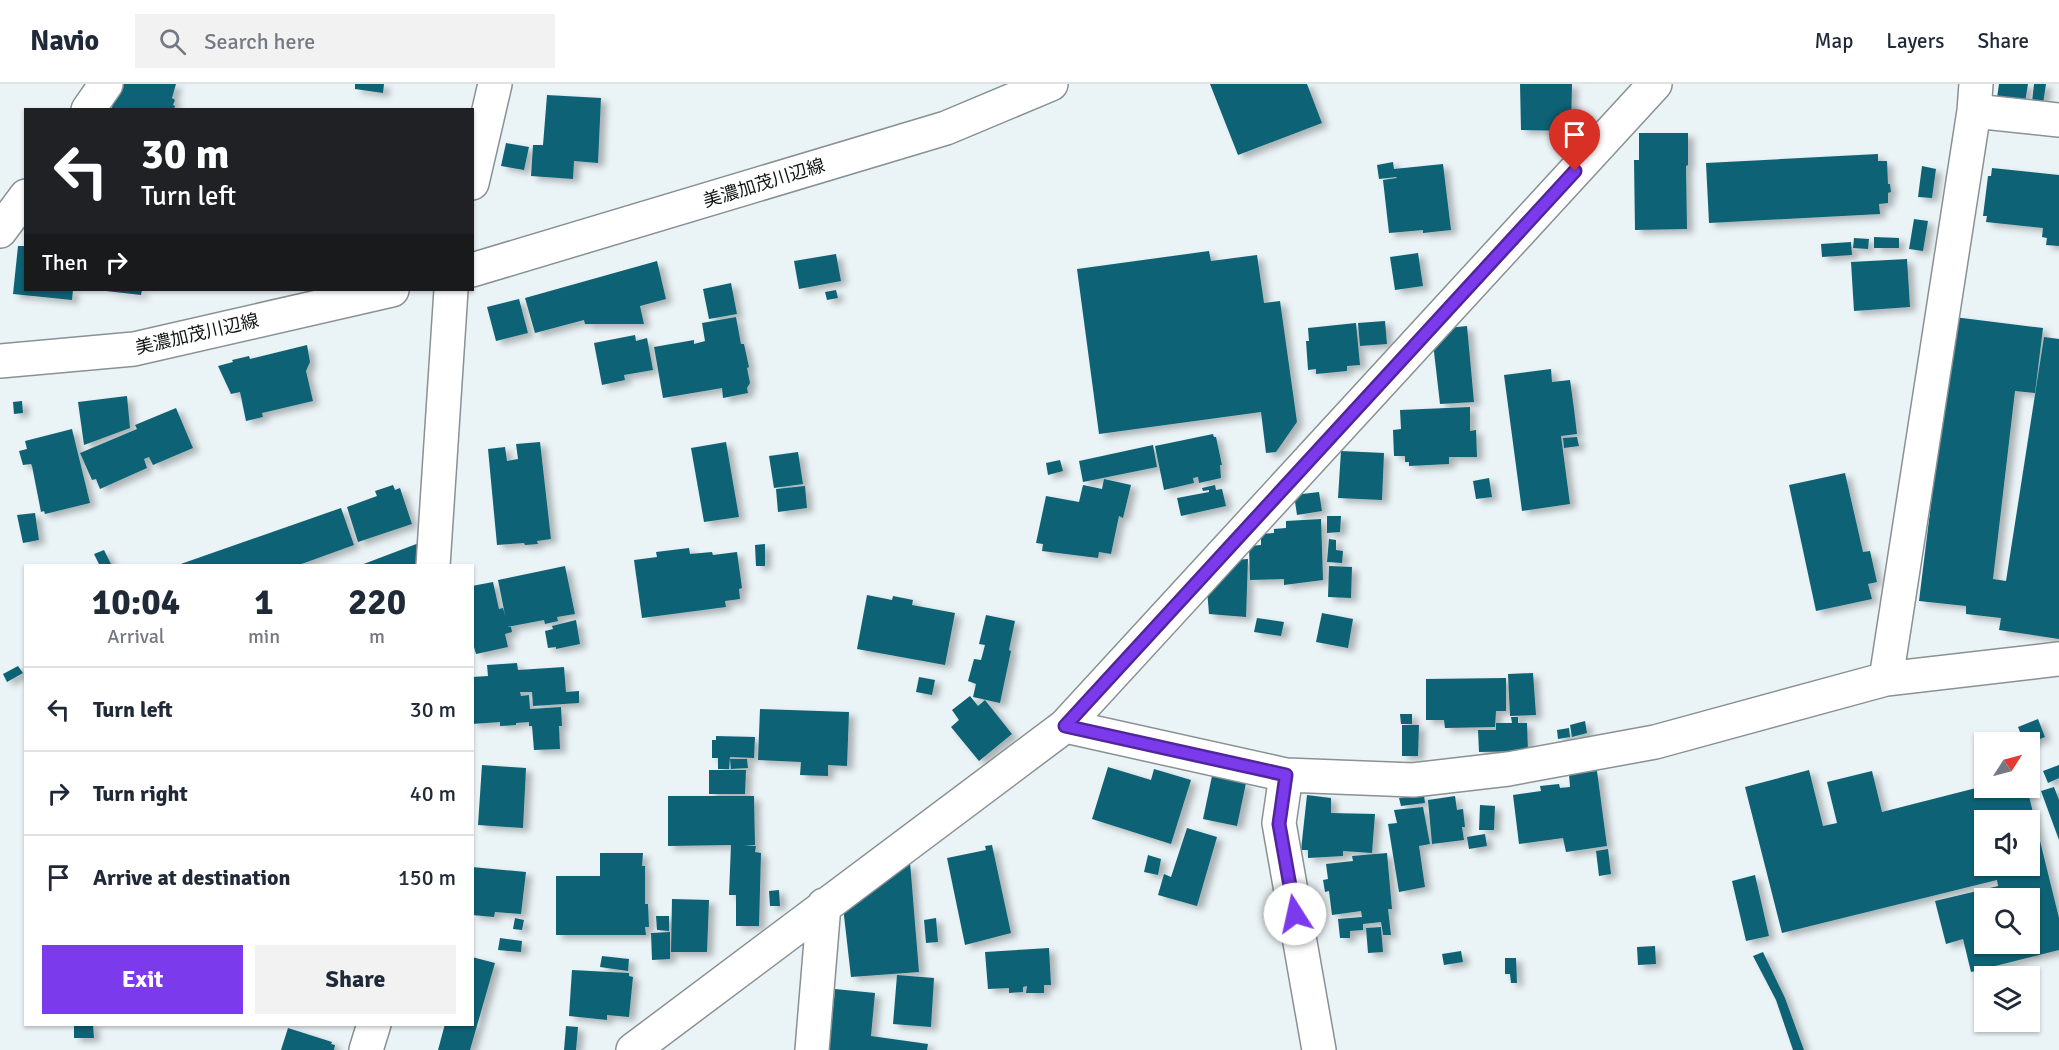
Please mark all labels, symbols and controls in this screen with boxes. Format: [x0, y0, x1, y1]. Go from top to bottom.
search box [135, 14, 555, 68]
text: Navio [30, 24, 99, 58]
icon: search [156, 25, 189, 58]
text: Search here [204, 28, 315, 55]
text: Map [1815, 28, 1853, 54]
text: Layers [1886, 28, 1944, 54]
text: Share [1977, 28, 2029, 54]
pin [1549, 109, 1600, 171]
icon: arrive [1558, 118, 1591, 151]
text: 30 m [141, 129, 230, 180]
icon: left [42, 132, 120, 210]
street label: 美濃加茂川辺線 [701, 154, 827, 212]
text: Turn left [141, 180, 236, 213]
icon: right [100, 246, 133, 279]
text: Then [42, 249, 88, 276]
street label: 美濃加茂川辺線 [133, 309, 261, 359]
text: 10:04 [92, 580, 180, 625]
text: 1 [254, 580, 274, 625]
text: 220 [348, 580, 406, 625]
text: Arrival [107, 624, 165, 649]
text: min [248, 624, 280, 649]
text: m [369, 624, 385, 649]
icon: left [42, 693, 75, 726]
text: Turn left [93, 696, 173, 723]
text: 30 m [410, 696, 456, 723]
north arrow [1974, 732, 2040, 798]
map controls [1974, 732, 2040, 1032]
icon: right [42, 777, 75, 810]
text: Turn right [93, 780, 188, 807]
text: 40 m [410, 780, 456, 807]
button: sound [1974, 810, 2040, 876]
icon: arrive [42, 861, 75, 894]
text: Arrive at destination [93, 864, 290, 891]
text: 150 m [398, 864, 456, 891]
position arrow [1263, 882, 1327, 946]
button: search [1974, 888, 2040, 954]
button: Exit [42, 945, 243, 1014]
button: Share [255, 945, 456, 1014]
button: layers [1974, 966, 2040, 1032]

